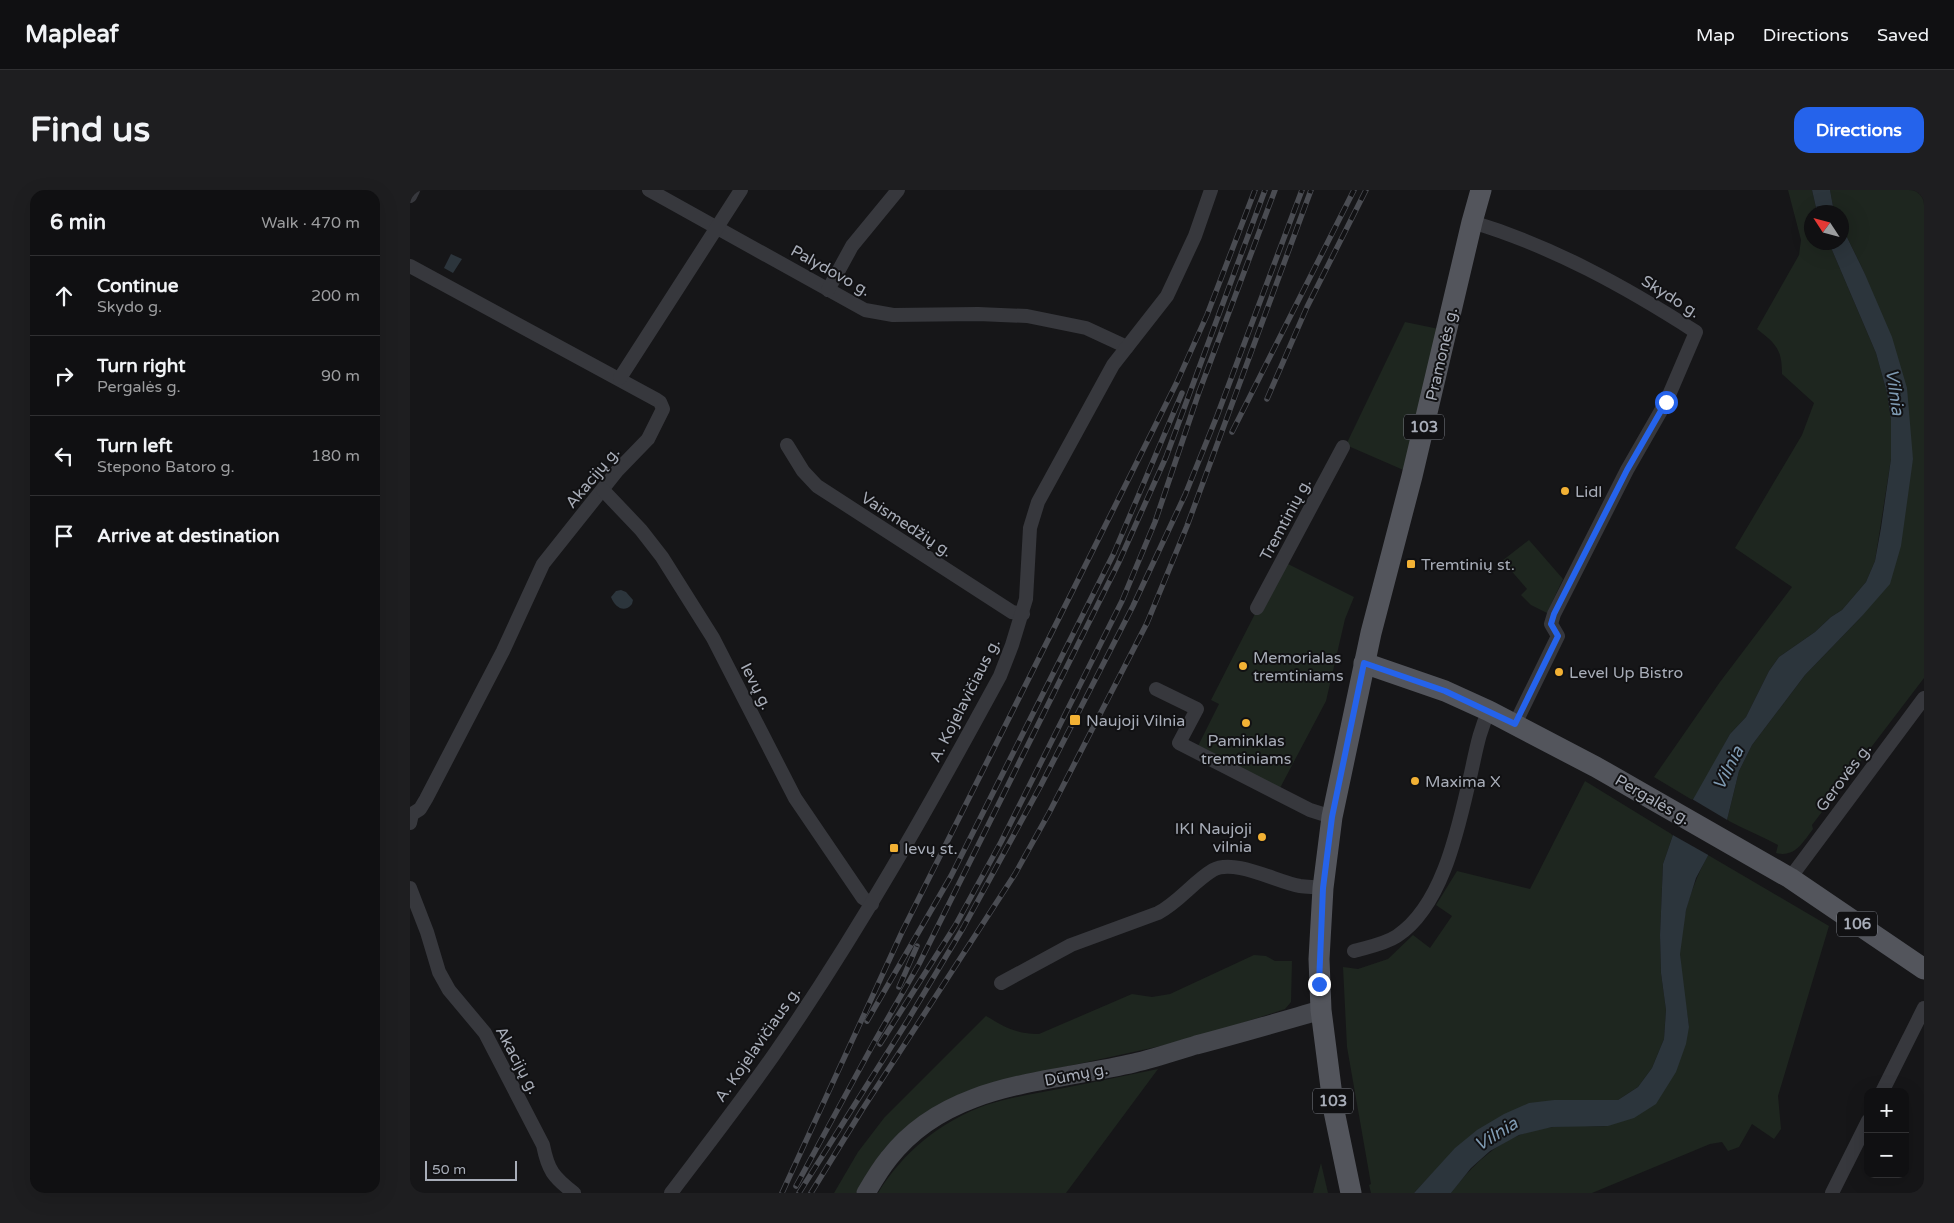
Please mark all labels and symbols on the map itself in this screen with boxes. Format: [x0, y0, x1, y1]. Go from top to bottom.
north arrow [1804, 205, 1849, 250]
street label: Palydovo g. [787, 241, 874, 301]
street label: Skydo g. [1638, 271, 1703, 323]
street label: Pramonės g. [1422, 306, 1462, 403]
water label: Vilnia [1881, 367, 1909, 418]
route start [1655, 391, 1678, 414]
road number: 103 [1404, 414, 1444, 440]
street label: Akacijų g. [561, 443, 624, 512]
street label: Tremtinių g. [1256, 475, 1316, 564]
place label: Lidl [1575, 482, 1602, 502]
marker: Lidl [1559, 485, 1571, 497]
street label: Vaismedžių g. [857, 488, 956, 562]
place label: Tremtinių st. [1421, 555, 1515, 575]
marker: Tremtinių st. [1405, 558, 1417, 570]
street label: A. Kojelavičiaus g. [925, 635, 1005, 766]
place label: Memorialas tremtiniams [1253, 648, 1344, 686]
street label: Ievų g. [736, 660, 776, 713]
marker: Memorialas tremtiniams [1237, 660, 1249, 672]
place label: Level Up Bistro [1569, 663, 1683, 683]
marker: Level Up Bistro [1553, 666, 1565, 678]
place label: Naujoji Vilnia [1086, 711, 1185, 731]
marker: Naujoji Vilnia [1068, 713, 1082, 727]
marker: Paminklas tremtiniams [1240, 717, 1252, 729]
place label: Paminklas tremtiniams [1201, 731, 1291, 769]
street label: Gerovės g. [1812, 740, 1876, 816]
water label: Vilnia [1708, 741, 1749, 794]
street label: Pergalės g. [1611, 770, 1694, 829]
place label: Maxima X [1425, 772, 1501, 792]
marker: Maxima X [1409, 775, 1421, 787]
place label: IKI Naujoji vilnia [1175, 819, 1252, 857]
marker: IKI Naujoji vilnia [1256, 831, 1268, 843]
place label: Ievų st. [904, 839, 958, 859]
marker: Ievų st. [888, 842, 900, 854]
road number: 106 [1837, 912, 1877, 936]
route end [1308, 973, 1331, 996]
street label: A. Kojelavičiaus g. [711, 983, 805, 1106]
street label: Akacijų g. [491, 1023, 543, 1098]
street label: Dūmų g. [1043, 1059, 1110, 1091]
road number: 103 [1313, 1088, 1353, 1114]
water label: Vilnia [1470, 1112, 1522, 1156]
scale bar [425, 1158, 518, 1181]

